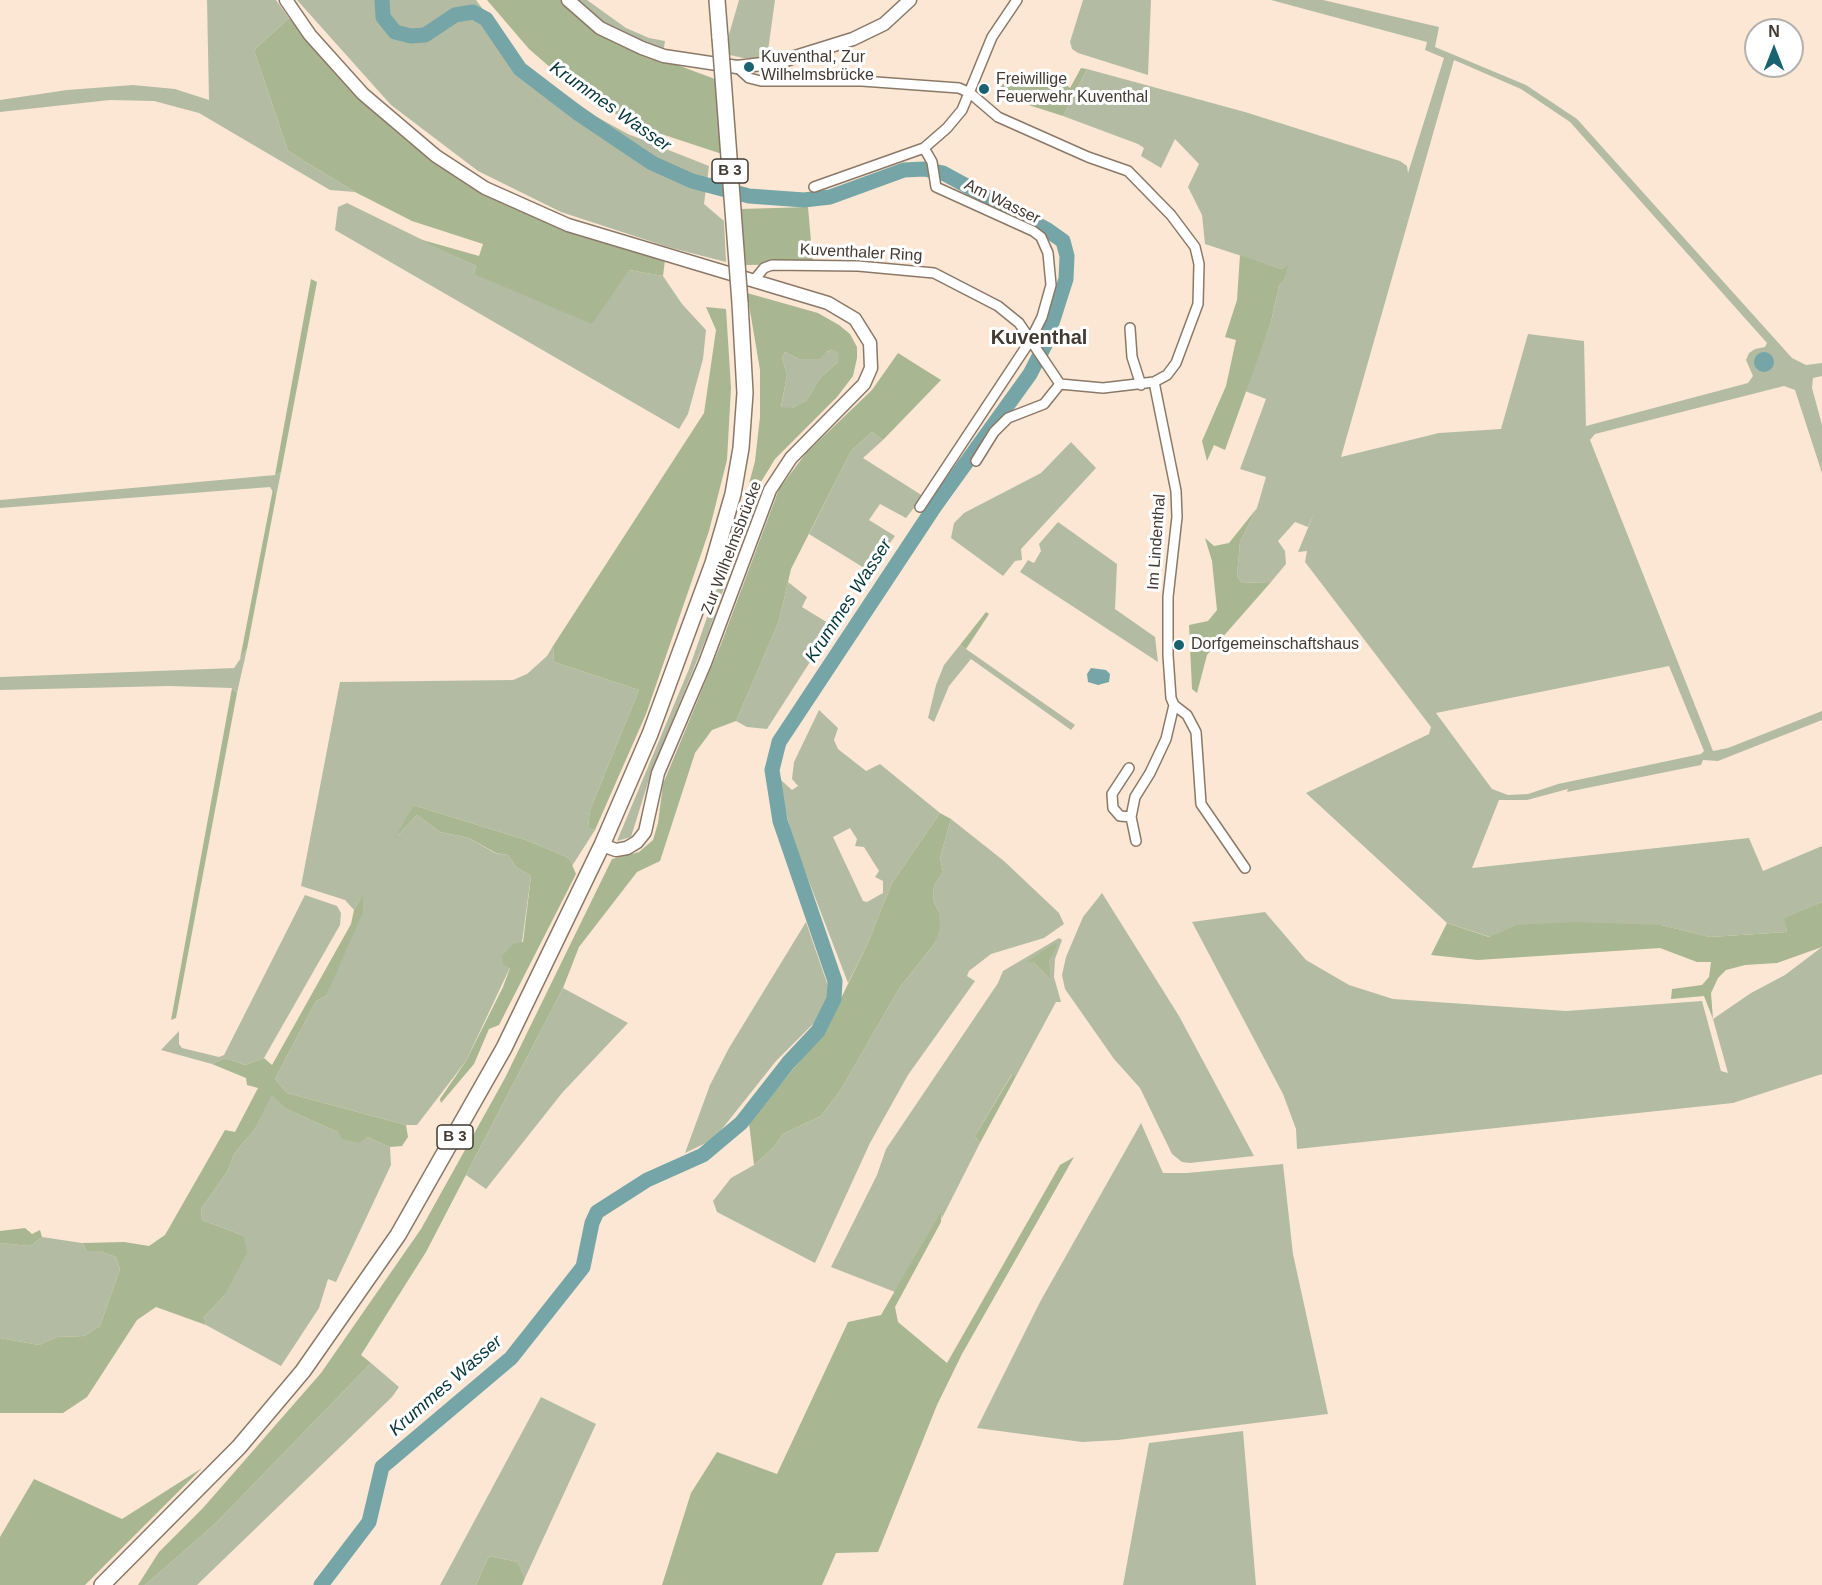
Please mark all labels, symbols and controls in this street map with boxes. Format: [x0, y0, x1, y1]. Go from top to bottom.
north arrow [1744, 18, 1804, 78]
text: N [1768, 23, 1780, 40]
place label: Kuventhal, Zur Wilhelmsbrücke [761, 48, 874, 86]
water label: Krummes Wasser [545, 57, 675, 157]
marker: Kuventhal, Zur Wilhelmsbrücke [742, 60, 756, 74]
place label: Freiwillige Feuerwehr Kuventhal [996, 70, 1148, 108]
marker: Freiwillige Feuerwehr Kuventhal [977, 82, 991, 96]
road number: B 3 [712, 159, 748, 183]
street label: Am Wasser [961, 175, 1043, 229]
street label: Kuventhaler Ring [799, 240, 923, 266]
district label: Kuventhal [991, 326, 1087, 350]
street label: Zur Wilhelmsbrücke [698, 479, 766, 617]
street label: Im Lindenthal [1144, 493, 1170, 591]
water label: Krummes Wasser [801, 535, 897, 667]
place label: Dorfgemeinschaftshaus [1191, 635, 1359, 655]
marker: Dorfgemeinschaftshaus [1172, 638, 1186, 652]
road number: B 3 [437, 1125, 473, 1149]
water label: Krummes Wasser [385, 1331, 507, 1441]

